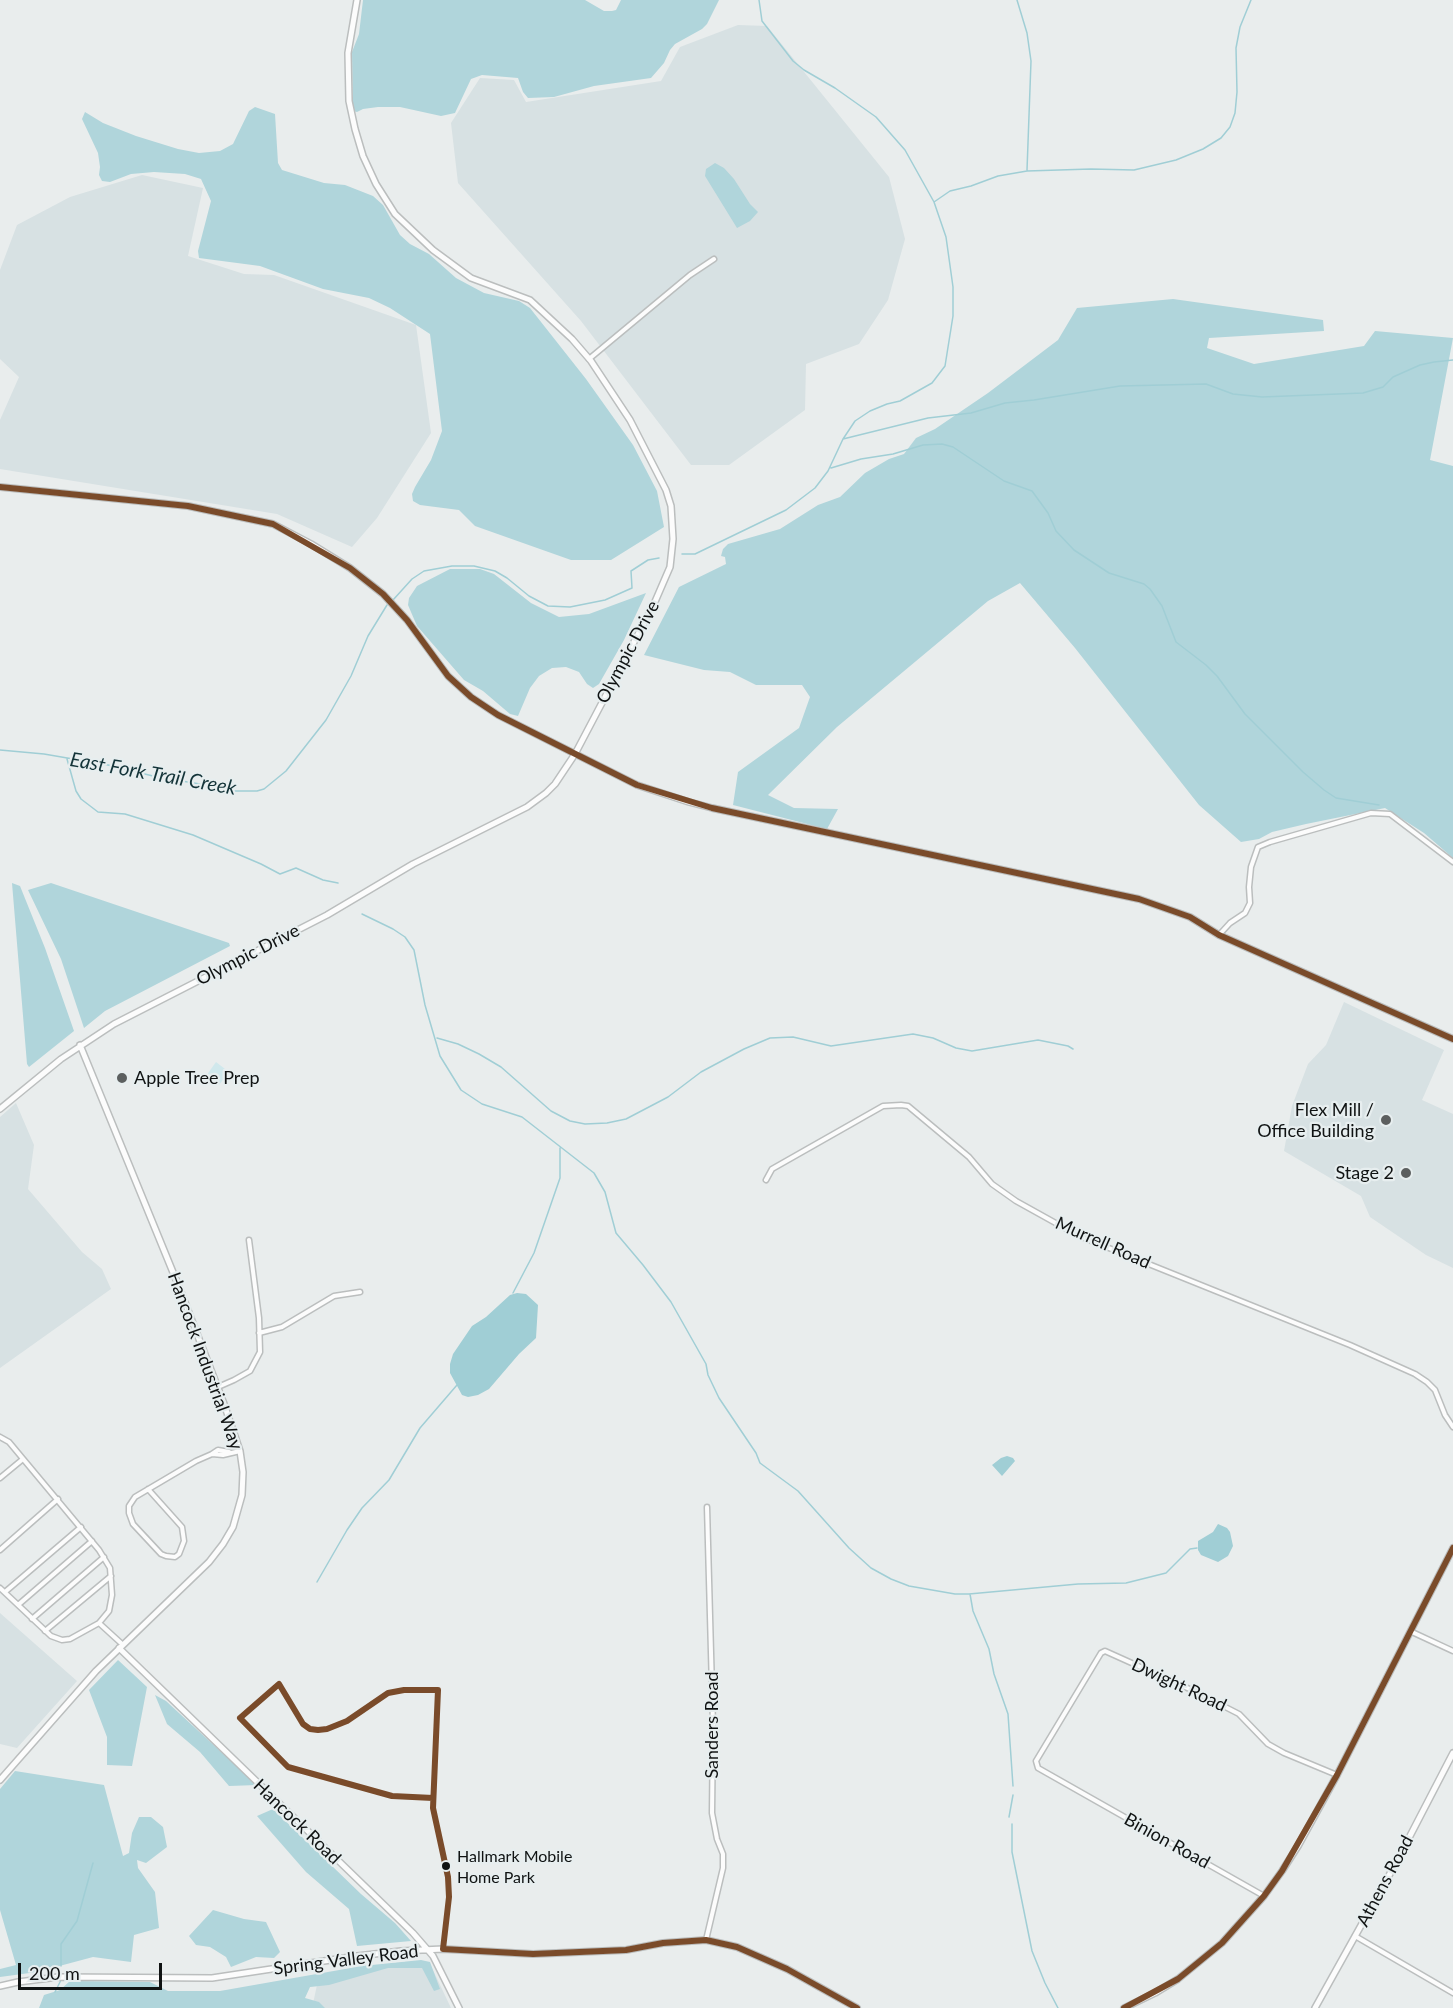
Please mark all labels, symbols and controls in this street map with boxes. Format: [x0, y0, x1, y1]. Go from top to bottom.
street label: Olympic Drive [592, 597, 664, 707]
water label: East Fork Trail Creek [68, 748, 238, 800]
street label: Olympic Drive [193, 920, 303, 990]
place label: Apple Tree Prep [134, 1067, 260, 1089]
marker: Apple Tree Prep [115, 1071, 129, 1085]
place label: Flex Mill / Office Building [1257, 1099, 1374, 1142]
marker: Flex Mill / Office Building [1379, 1113, 1393, 1127]
place label: Stage 2 [1335, 1162, 1394, 1184]
marker: Stage 2 [1399, 1166, 1413, 1180]
street label: Murrell Road [1052, 1212, 1154, 1274]
street label: Hancock Industrial Way [163, 1269, 247, 1453]
street label: Dwight Road [1128, 1654, 1230, 1716]
street label: Sanders Road [701, 1671, 723, 1779]
street label: Hancock Road [249, 1775, 345, 1869]
street label: Binion Road [1120, 1809, 1214, 1873]
street label: Athens Road [1352, 1832, 1418, 1930]
place label: Hallmark Mobile Home Park [457, 1847, 572, 1885]
marker: Hallmark Mobile Home Park [440, 1860, 452, 1872]
street label: Spring Valley Road [272, 1940, 420, 1980]
scale bar [21, 1951, 165, 1989]
text: 200 m [29, 1962, 80, 1984]

